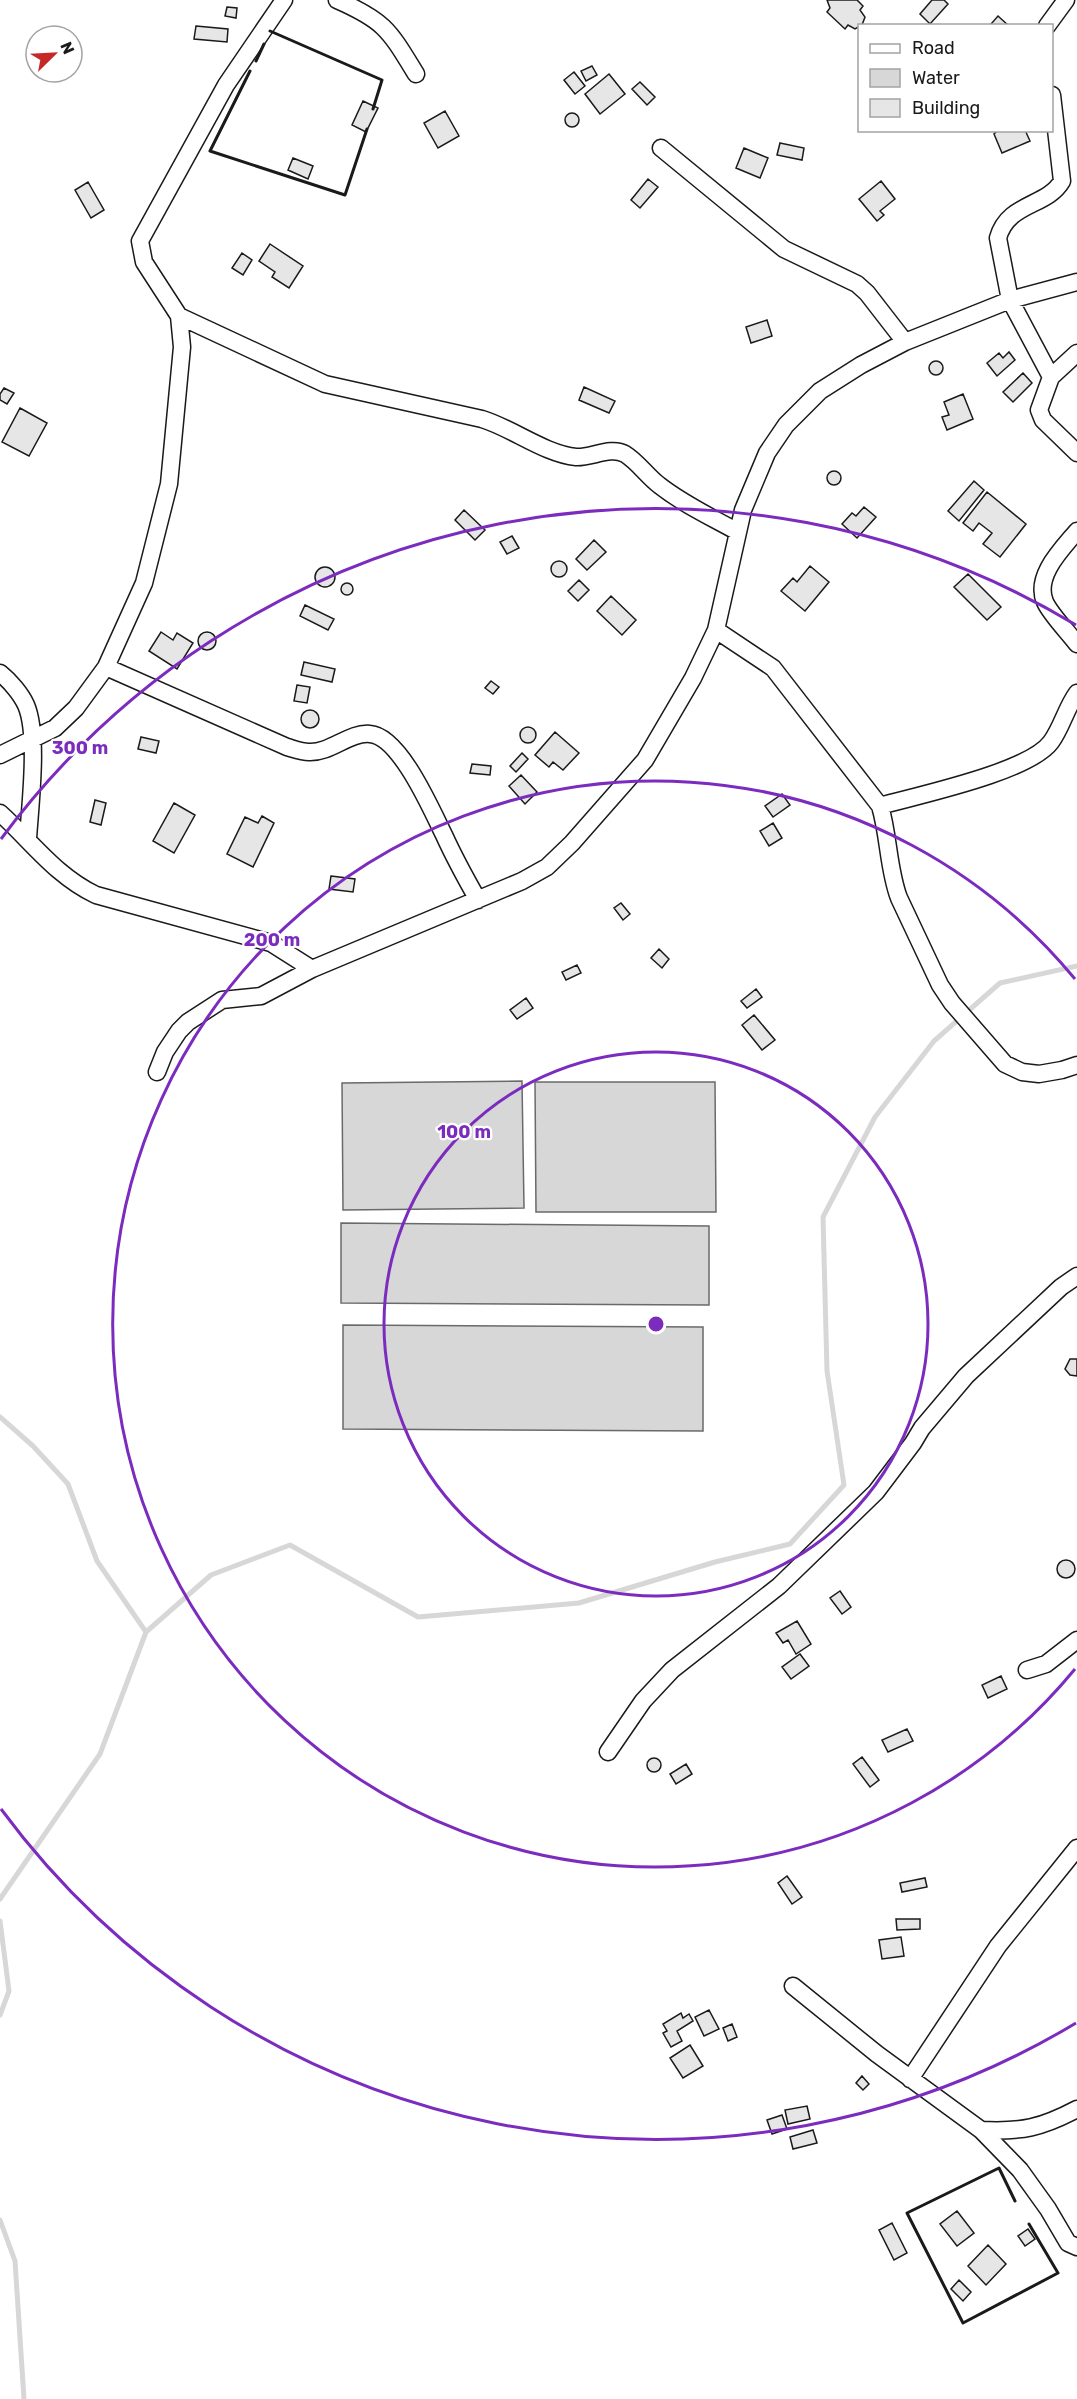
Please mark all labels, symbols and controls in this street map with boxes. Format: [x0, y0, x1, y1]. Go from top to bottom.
north arrow [24, 24, 84, 84]
legend [858, 24, 1053, 132]
text: Road [912, 37, 955, 59]
text: N [56, 39, 78, 57]
text: Water [912, 67, 960, 89]
text: Building [912, 97, 980, 119]
text: 300 m [52, 737, 108, 759]
text: 200 m [244, 929, 300, 951]
text: 100 m [437, 1121, 491, 1143]
centre of rings [646, 1314, 666, 1334]

